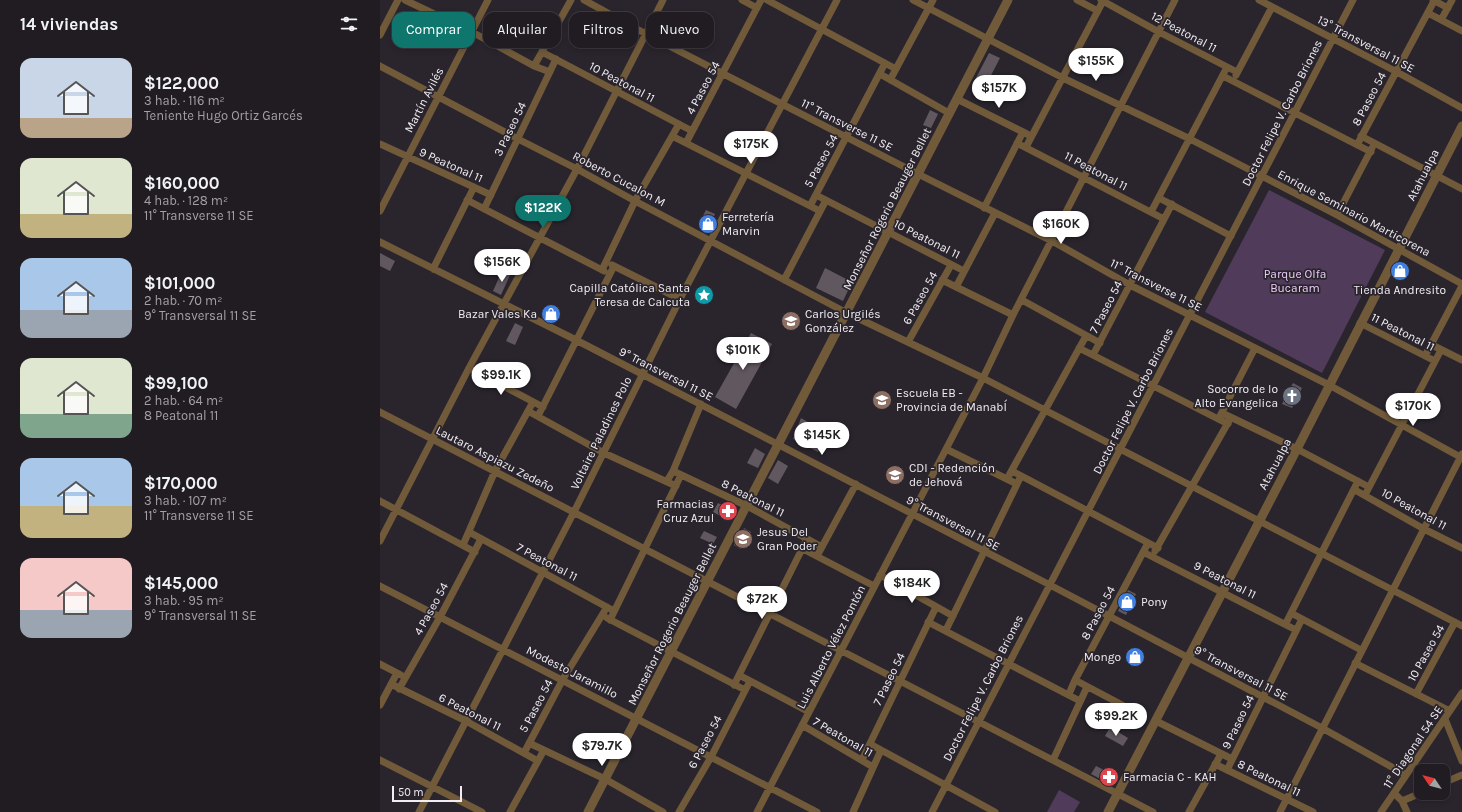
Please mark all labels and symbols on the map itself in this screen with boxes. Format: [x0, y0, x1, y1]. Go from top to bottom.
street label: 12 Peatonal 11 [1149, 9, 1219, 55]
street label: 13° Transversal 11 SE [1315, 12, 1417, 76]
street label: Doctor Felipe V. Carbo Briones [1239, 38, 1325, 188]
pin: $155K [1068, 48, 1124, 82]
street label: 10 Peatonal 11 [587, 59, 657, 105]
street label: 4 Paseo 54 [683, 59, 723, 117]
street label: Martín Avilés [402, 65, 446, 135]
street label: 8 Paseo 54 [1349, 69, 1389, 128]
pin: $157K [971, 75, 1027, 109]
street label: 11° Transverse 11 SE [799, 96, 895, 154]
street label: 3 Paseo 54 [491, 99, 529, 158]
street label: Monseñor Rogerio Beauger Bellet [840, 125, 934, 292]
pin: $175K [723, 131, 779, 165]
street label: 5 Paseo 54 [801, 132, 841, 190]
street label: 9 Peatonal 11 [417, 145, 485, 185]
street label: Atahualpa [1404, 147, 1442, 203]
street label: Roberto Cucalon M [570, 149, 668, 209]
street label: 11 Peatonal 11 [1062, 149, 1130, 193]
street label: Enrique Seminario Marticorena [1275, 167, 1433, 259]
pin: $122K [515, 195, 571, 229]
place label: Ferretería Marvin [722, 210, 774, 238]
pin: $160K [1033, 211, 1089, 245]
shop icon: Ferretería Marvin [697, 213, 719, 235]
street label: 10 Peatonal 11 [892, 216, 962, 262]
pin: $156K [474, 249, 530, 283]
street label: 11° Transverse 11 SE [1108, 256, 1204, 314]
shop icon: Tienda Andresito [1389, 260, 1411, 282]
park label: Parque Olfa Bucaram [1264, 267, 1326, 295]
street label: 6 Paseo 54 [900, 269, 940, 327]
street label: 7 Paseo 54 [1087, 278, 1125, 336]
place label: Capilla Católica Santa Teresa de Calcuta [569, 281, 690, 309]
place label: Tienda Andresito [1354, 283, 1446, 297]
place icon: Capilla Católica Santa Teresa de Calcuta [693, 284, 715, 306]
shop icon: Bazar Vales Ka [540, 303, 562, 325]
place label: Bazar Vales Ka [458, 307, 537, 321]
place label: Carlos Urgilés González [805, 307, 881, 335]
school or university icon: Carlos Urgilés González [780, 310, 802, 332]
street label: 11 Peatonal 11 [1369, 310, 1437, 354]
street label: Doctor Felipe V. Carbo Briones [1090, 326, 1176, 476]
pin: $101K [715, 337, 771, 371]
street label: 9° Transversal 11 SE [617, 344, 715, 404]
pin: $99.1K [468, 362, 534, 396]
street label: Voltaire Paladines Polo [568, 374, 634, 492]
place label: Socorro de lo Alto Evangelica [1195, 382, 1278, 410]
church icon: Socorro de lo Alto Evangelica [1281, 385, 1303, 407]
place label: Escuela EB - Provincia de ManabÍ [896, 386, 1007, 414]
school or university icon: Escuela EB - Provincia de ManabÍ [871, 389, 893, 411]
pin: $170K [1385, 393, 1441, 427]
pin: $145K [794, 422, 850, 456]
street label: Lautaro Aspiazu Zedeño [434, 423, 556, 495]
street label: Atahualpa [1256, 436, 1294, 492]
place label: CDI - Redención de Jehová [909, 461, 995, 489]
school or university icon: CDI - Redención de Jehová [884, 464, 906, 486]
street label: 8 Peatonal 11 [719, 476, 787, 520]
street label: 10 Peatonal 11 [1379, 485, 1449, 533]
street label: 9° Transversal 11 SE [904, 492, 1002, 554]
place label: Farmacias Cruz Azul [657, 497, 714, 525]
pharmacy icon: Farmacias Cruz Azul [717, 500, 739, 522]
place label: Jesus Del Gran Poder [757, 525, 817, 553]
school or university icon: Jesus Del Gran Poder [732, 528, 754, 550]
street label: 7 Peatonal 11 [514, 540, 580, 584]
street label: Monseñor Rogerio Beauger Bellet [625, 540, 719, 707]
street label: 9 Peatonal 11 [1191, 558, 1259, 602]
pin: $184K [884, 570, 940, 604]
street label: 4 Paseo 54 [411, 580, 451, 638]
street label: Luis Alberto Vélez Pontón [794, 583, 868, 711]
street label: 8 Paseo 54 [1078, 583, 1118, 642]
pin: $72K [738, 586, 786, 620]
shop icon: Pony [1116, 591, 1138, 613]
place label: Pony [1141, 595, 1167, 609]
street label: Doctor Felipe V. Carbo Briones [940, 613, 1026, 763]
street label: 10 Paseo 54 [1405, 622, 1447, 684]
street label: 9° Transversal 11 SE [1192, 642, 1290, 704]
street label: Modesto Jaramillo [524, 643, 620, 701]
shop icon: Mongo [1124, 646, 1146, 668]
street label: 7 Paseo 54 [870, 650, 908, 708]
place label: Mongo [1084, 650, 1121, 664]
street label: 5 Paseo 54 [516, 677, 556, 735]
street label: 6 Peatonal 11 [436, 690, 504, 734]
street label: 9 Paseo 54 [1219, 692, 1257, 751]
pin: $99.2K [1083, 703, 1149, 737]
street label: 11° Diagonal 54 SE [1380, 703, 1446, 791]
street label: 6 Paseo 54 [685, 713, 725, 771]
street label: 7 Peatonal 11 [811, 714, 875, 760]
pin: $79.7K [569, 733, 635, 767]
street label: 8 Peatonal 11 [1235, 757, 1303, 799]
north arrow [1414, 764, 1450, 800]
pharmacy icon: Farmacia C - KAH [1098, 766, 1120, 788]
place label: Farmacia C - KAH [1123, 770, 1216, 784]
scale bar [392, 784, 462, 803]

